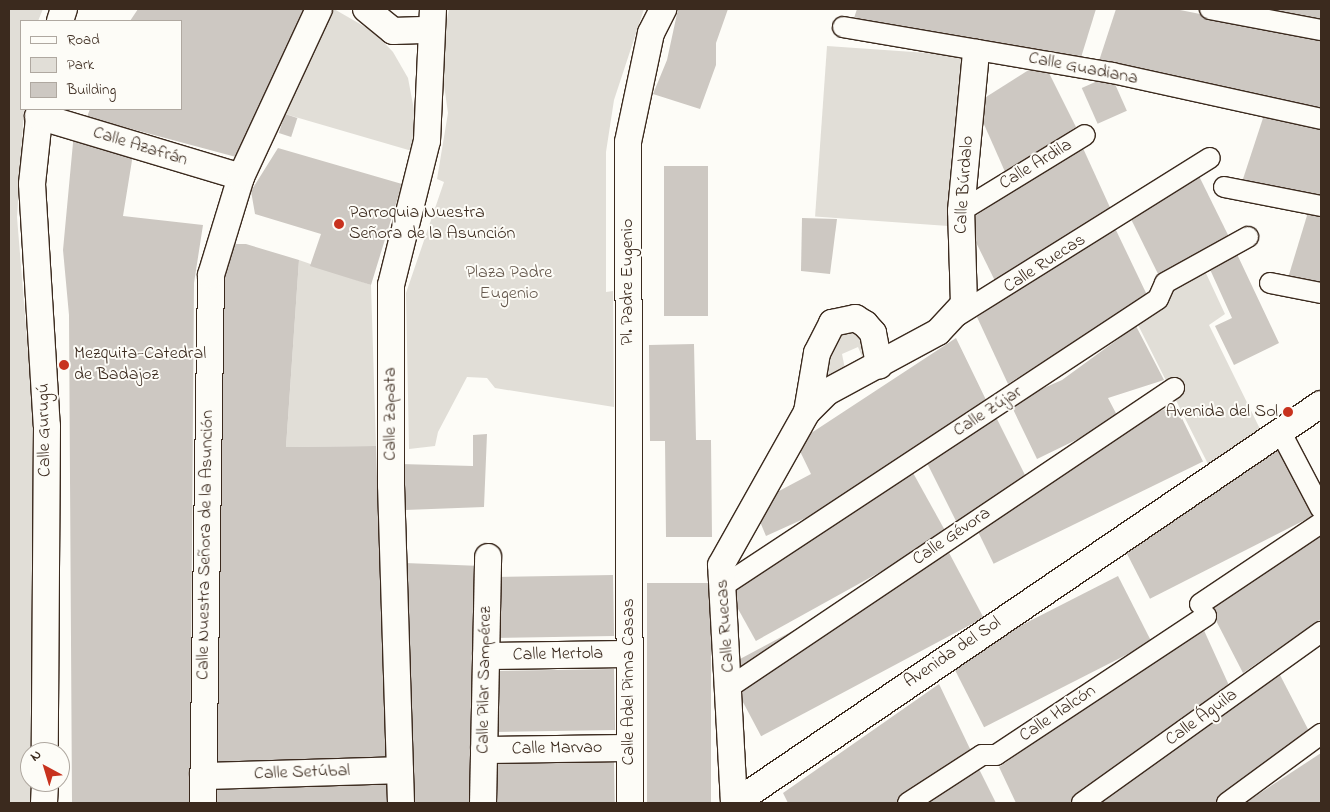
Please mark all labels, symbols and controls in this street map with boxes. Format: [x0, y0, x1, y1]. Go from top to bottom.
legend [20, 20, 182, 110]
text: Road [67, 29, 100, 51]
street label: Calle Guadiana [1026, 48, 1140, 90]
text: Park [67, 54, 94, 76]
text: Building [67, 79, 116, 101]
street label: Calle Azafrán [90, 122, 190, 172]
street label: Calle Búrdalo [951, 135, 979, 235]
street label: Calle Ardila [996, 135, 1076, 195]
place label: Parroquia Nuestra Señora de la Asunción [349, 203, 515, 245]
marker: Parroquia Nuestra Señora de la Asunción [333, 218, 345, 230]
street label: Pl. Padre Eugenio [617, 219, 639, 345]
street label: Calle Ruecas [1000, 230, 1090, 298]
park label: Plaza Padre Eugenio [466, 263, 552, 306]
place label: Mezquita-Catedral de Badajoz [74, 344, 206, 386]
marker: Mezquita-Catedral de Badajoz [58, 359, 70, 371]
street label: Calle Zapata [380, 367, 402, 461]
street label: Calle Zújar [950, 382, 1026, 442]
street label: Calle Gurugú [33, 383, 57, 477]
place label: Avenida del Sol [1166, 401, 1278, 423]
marker: Avenida del Sol [1282, 406, 1294, 418]
street label: Calle Nuestra Señora de la Asunción [193, 410, 219, 680]
street label: Calle Gévora [909, 503, 995, 571]
street label: Calle Ruecas [712, 579, 740, 673]
street label: Calle Adel Pinna Casas [618, 598, 640, 766]
street label: Calle Pilar Sampérez [473, 606, 497, 754]
street label: Avenida del Sol [900, 613, 1006, 693]
street label: Calle Mertola [513, 643, 603, 667]
street label: Calle Halcón [1016, 681, 1100, 747]
street label: Calle Águila [1162, 685, 1242, 751]
street label: Calle Marvao [512, 737, 602, 761]
north arrow [20, 742, 70, 792]
text: N [26, 745, 46, 767]
street label: Calle Setúbal [253, 761, 351, 785]

